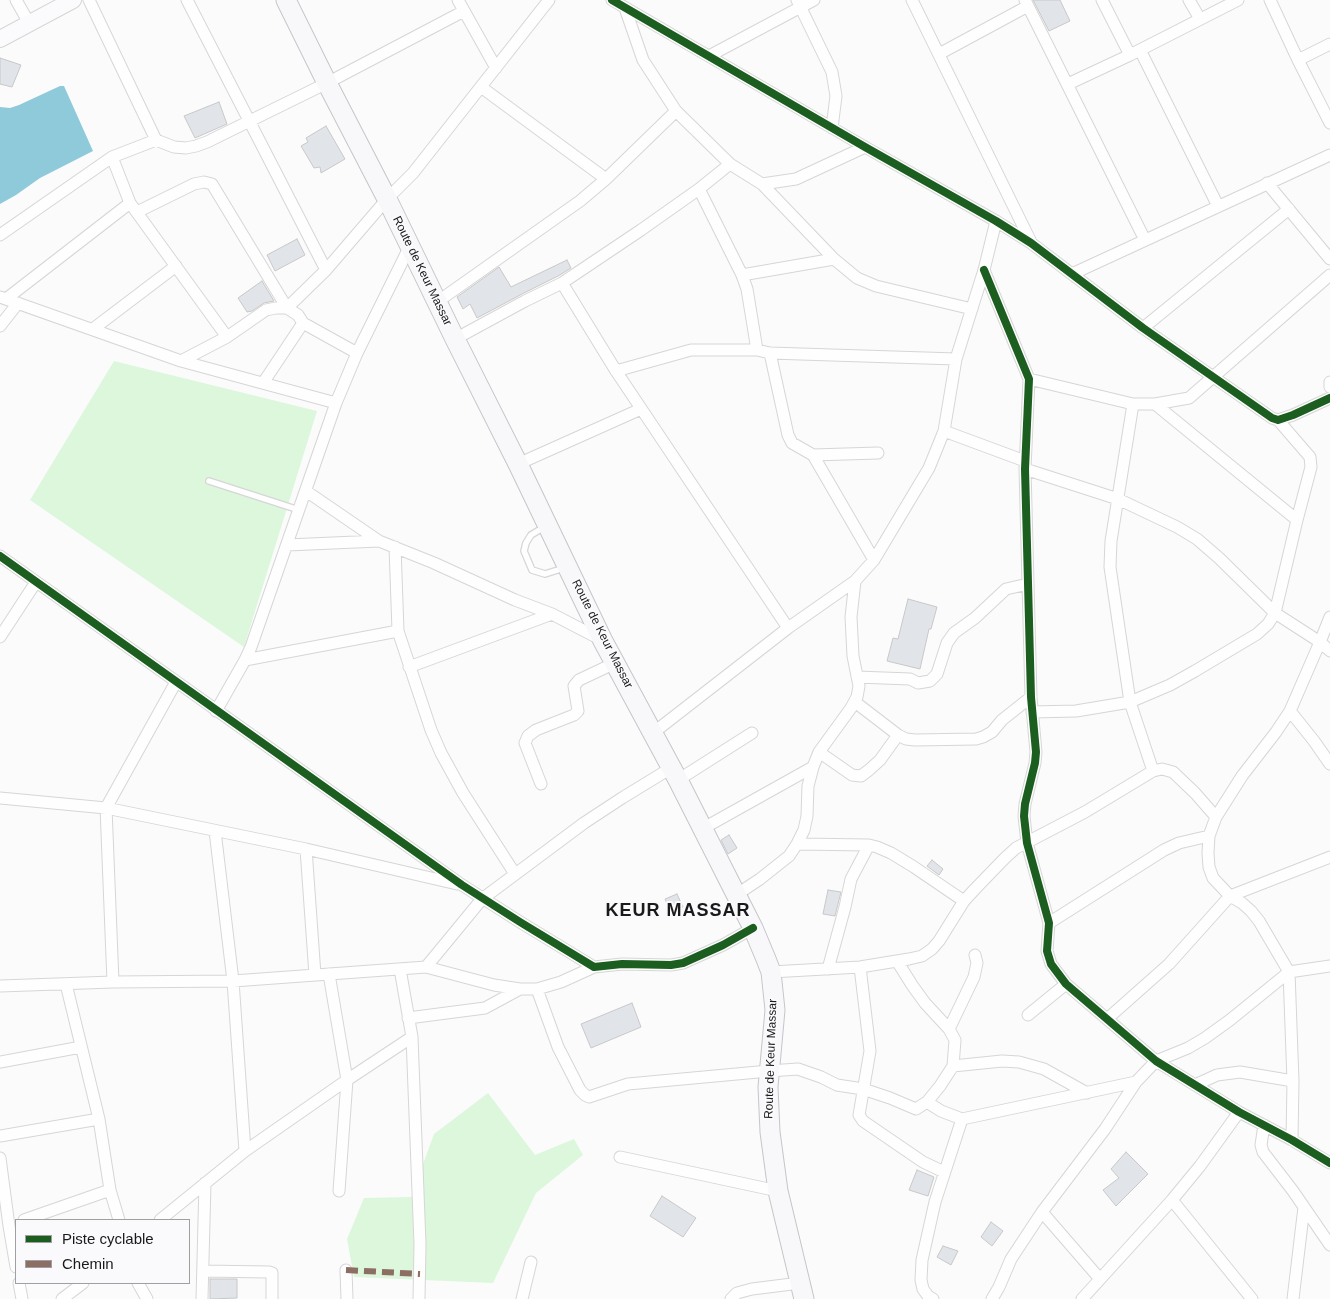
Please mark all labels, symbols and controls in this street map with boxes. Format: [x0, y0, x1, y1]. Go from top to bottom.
street label: Route de Keur Massar [389, 214, 455, 328]
street label: Route de Keur Massar [568, 577, 636, 691]
district label: KEUR MASSAR [604, 900, 752, 922]
street label: Route de Keur Massar [762, 999, 780, 1119]
legend [15, 1219, 190, 1284]
text: Piste cyclable [62, 1230, 154, 1247]
text: Chemin [62, 1255, 114, 1272]

